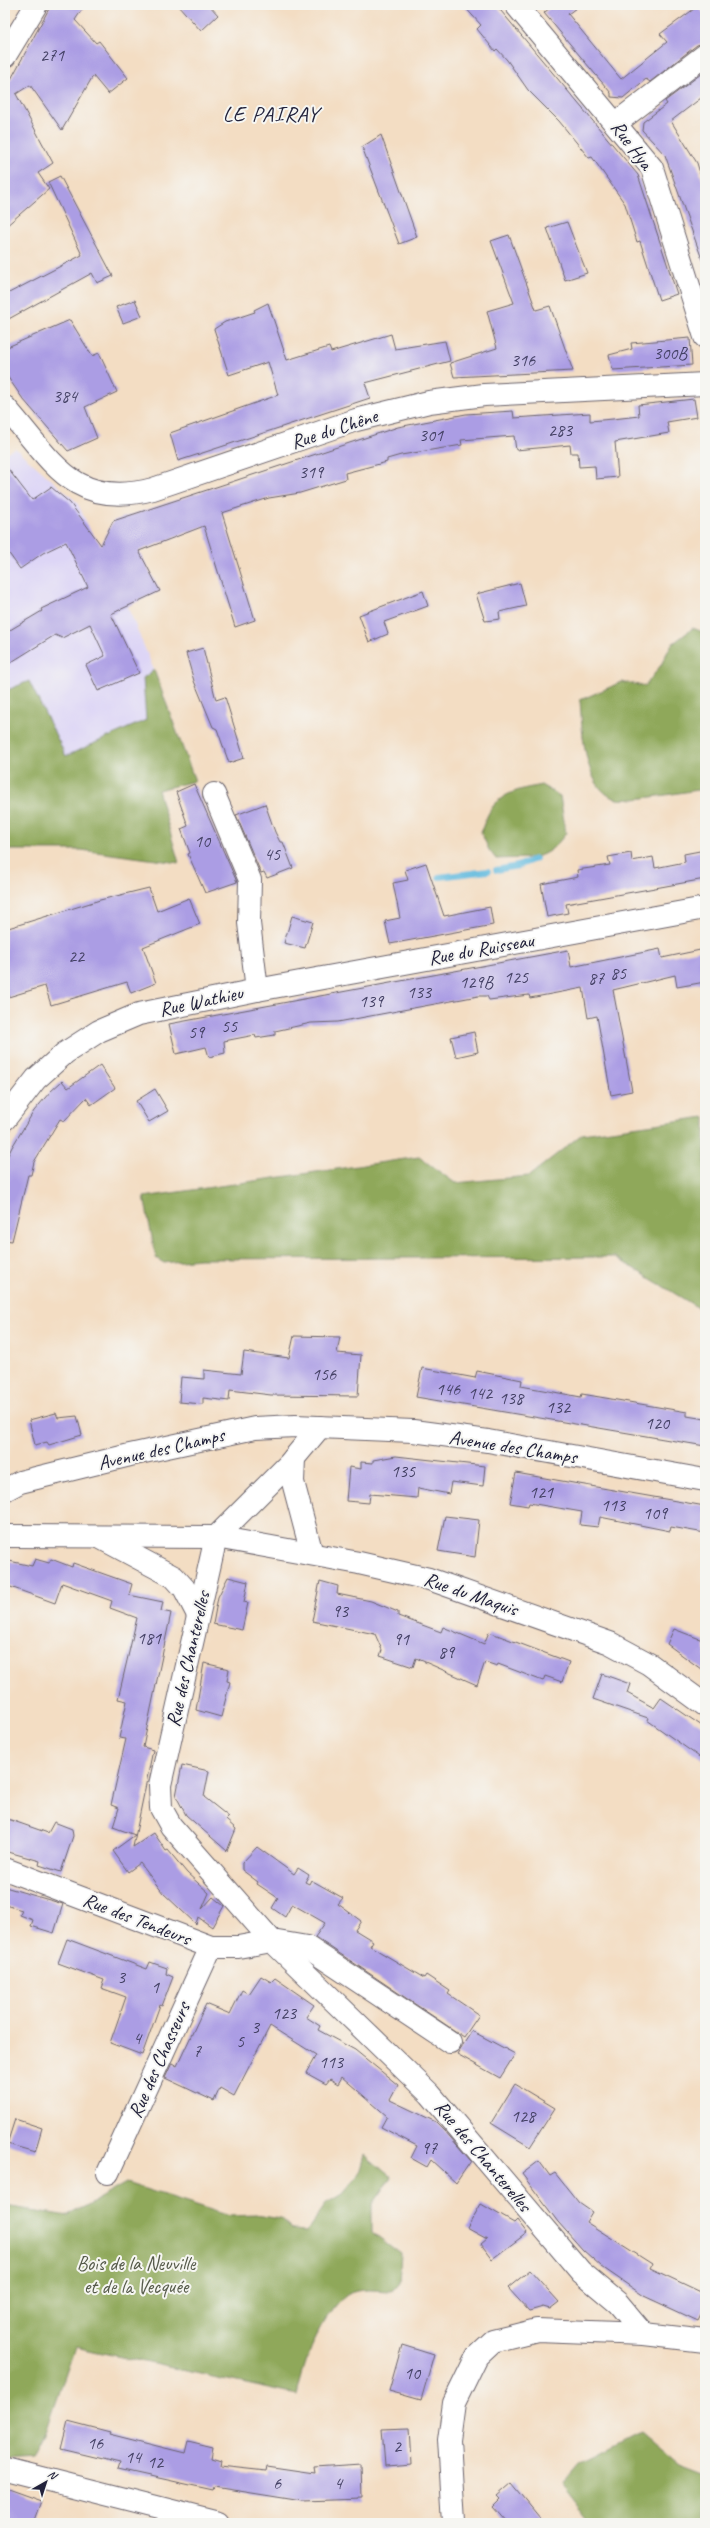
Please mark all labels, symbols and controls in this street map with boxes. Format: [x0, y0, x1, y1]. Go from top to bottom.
house number: 271 [40, 44, 65, 66]
district label: LE PAIRAY [223, 100, 322, 128]
street label: Rue Hya [605, 115, 660, 176]
house number: 300B [653, 342, 688, 364]
house number: 316 [511, 349, 536, 371]
house number: 384 [53, 385, 79, 407]
street label: Rue du Chêne [288, 403, 382, 455]
house number: 283 [548, 419, 574, 441]
house number: 301 [419, 424, 444, 446]
house number: 319 [299, 461, 325, 483]
house number: 10 [194, 830, 212, 852]
house number: 45 [264, 843, 281, 865]
street label: Rue du Ruisseau [426, 927, 537, 971]
house number: 22 [68, 945, 86, 967]
house number: 85 [610, 962, 627, 984]
house number: 125 [504, 966, 529, 988]
house number: 87 [588, 967, 605, 989]
house number: 129B [459, 971, 494, 993]
street label: Rue Wathieu [157, 980, 247, 1022]
house number: 133 [407, 981, 433, 1003]
house number: 139 [359, 990, 385, 1012]
house number: 55 [221, 1015, 238, 1037]
house number: 59 [188, 1021, 206, 1043]
house number: 156 [312, 1363, 337, 1385]
house number: 146 [436, 1378, 461, 1400]
house number: 142 [468, 1382, 494, 1404]
house number: 138 [499, 1387, 525, 1409]
house number: 132 [546, 1396, 572, 1418]
house number: 120 [645, 1412, 671, 1434]
street label: Avenue des Champs [95, 1422, 229, 1476]
street label: Avenue des Champs [447, 1425, 581, 1470]
house number: 135 [391, 1460, 416, 1482]
house number: 121 [529, 1481, 554, 1503]
house number: 113 [601, 1494, 627, 1516]
house number: 109 [643, 1502, 669, 1524]
street label: Rue du Maquis [421, 1566, 523, 1622]
street label: Rue des Chanterelles [160, 1587, 216, 1729]
house number: 93 [332, 1600, 350, 1622]
house number: 181 [137, 1627, 162, 1649]
house number: 91 [393, 1628, 410, 1650]
house number: 89 [438, 1641, 456, 1663]
street label: Rue des Tendeurs [80, 1887, 197, 1952]
house number: 3 [117, 1966, 127, 1988]
house number: 1 [151, 1976, 160, 1998]
street label: Rue des Chasseurs [122, 1996, 196, 2122]
house number: 123 [272, 2002, 298, 2024]
house number: 3 [251, 2016, 261, 2038]
house number: 4 [133, 2027, 143, 2049]
house number: 5 [236, 2030, 245, 2052]
house number: 7 [193, 2040, 202, 2062]
house number: 113 [319, 2051, 345, 2073]
street label: Rue des Chanterelles [429, 2095, 538, 2219]
house number: 128 [511, 2105, 537, 2127]
house number: 97 [421, 2137, 438, 2159]
park label: Bois de la Neuville et de la Vecquée [77, 2251, 197, 2299]
house number: 10 [404, 2362, 422, 2384]
house number: 16 [87, 2432, 104, 2454]
house number: 2 [393, 2435, 403, 2457]
house number: 14 [125, 2446, 143, 2468]
house number: 12 [147, 2451, 165, 2473]
north arrow [26, 2462, 66, 2502]
text: N [45, 2467, 61, 2483]
house number: 6 [273, 2472, 282, 2494]
house number: 4 [334, 2472, 344, 2494]

